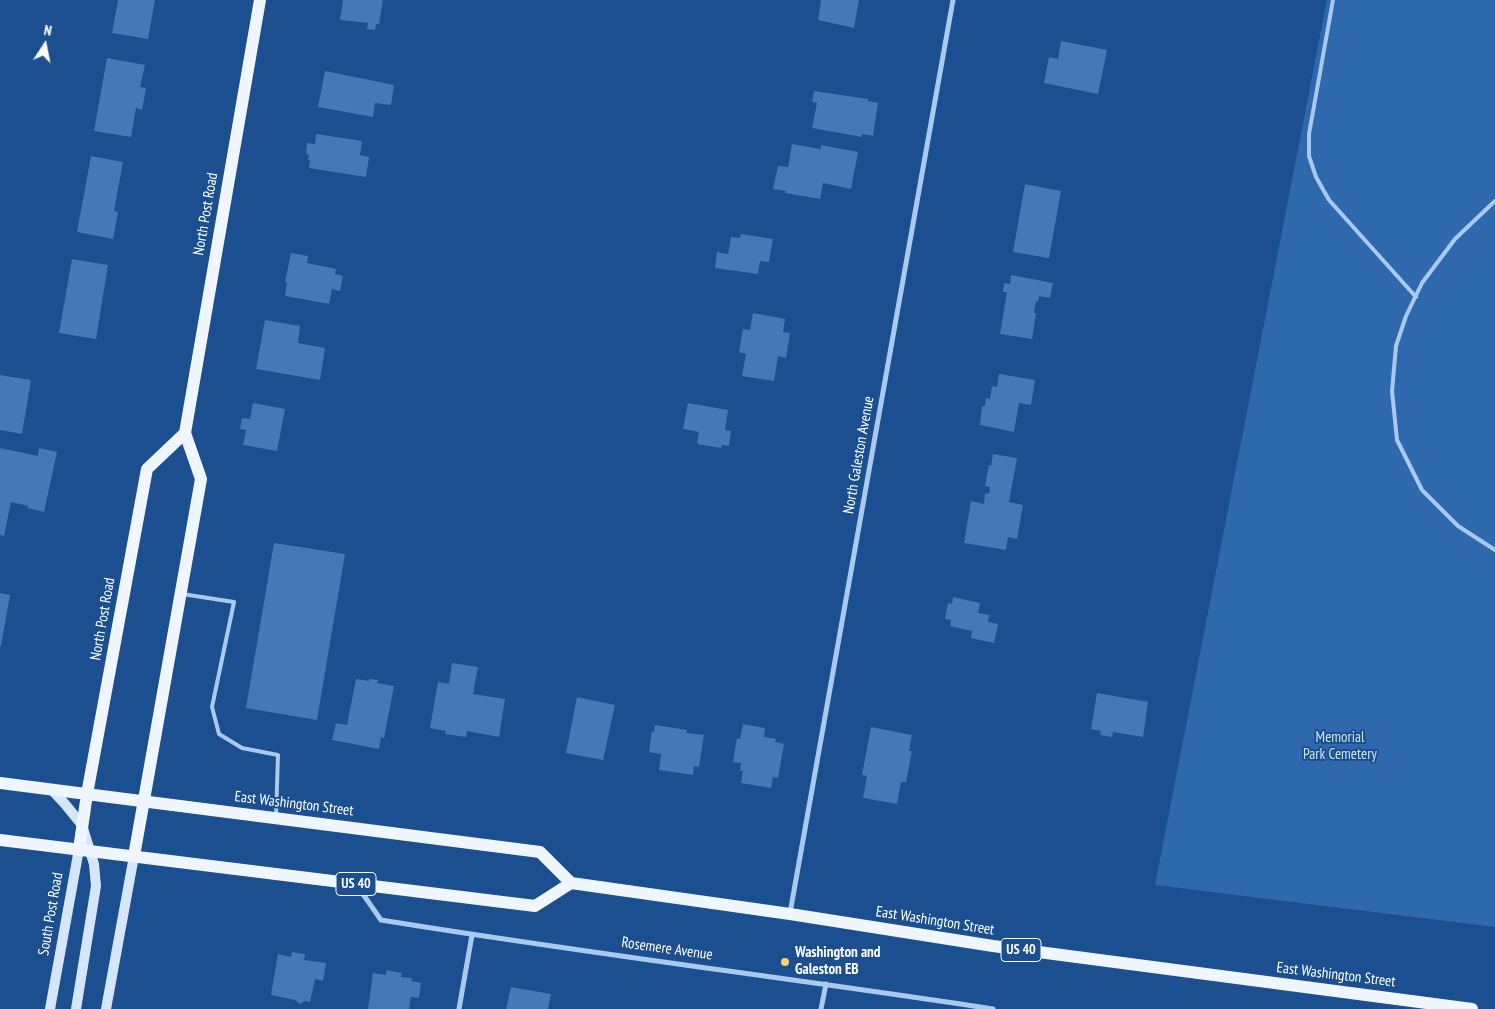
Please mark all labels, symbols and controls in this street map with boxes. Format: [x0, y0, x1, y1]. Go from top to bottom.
north arrow [20, 20, 70, 70]
text: N [42, 21, 53, 40]
street label: North Post Road [190, 171, 222, 257]
street label: North Galeston Avenue [840, 395, 878, 515]
street label: North Post Road [87, 576, 119, 662]
park label: Memorial Park Cemetery [1303, 729, 1377, 764]
street label: East Washington Street [234, 788, 354, 820]
street label: South Post Road [35, 871, 67, 957]
road number: US 40 [336, 872, 376, 896]
street label: East Washington Street [874, 903, 996, 939]
street label: Rosemere Avenue [620, 934, 714, 964]
road number: US 40 [1001, 938, 1041, 962]
place label: Washington and Galeston EB [795, 944, 881, 979]
marker: Washington and Galeston EB [779, 956, 791, 968]
street label: East Washington Street [1276, 959, 1396, 991]

